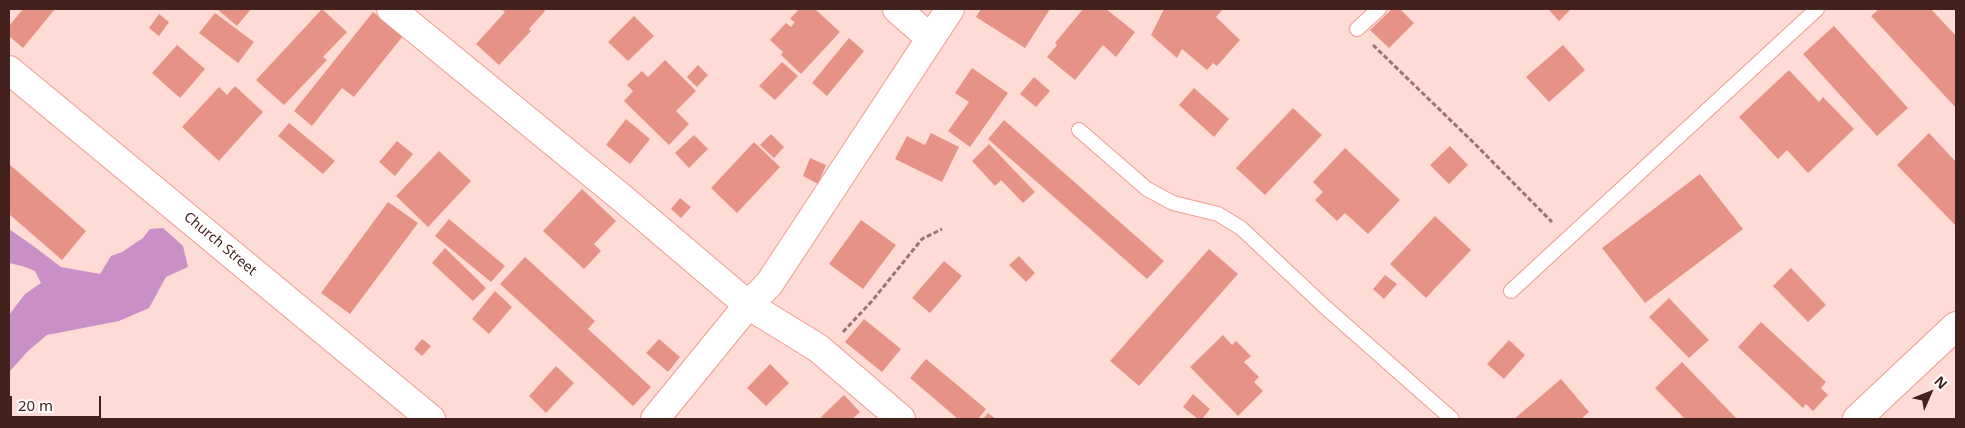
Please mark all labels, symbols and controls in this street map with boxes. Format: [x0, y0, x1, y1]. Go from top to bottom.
street label: Church Street [180, 209, 260, 279]
north arrow [1905, 368, 1955, 418]
text: N [1930, 372, 1952, 393]
scale bar [12, 386, 104, 418]
text: 20 m [18, 395, 53, 415]

